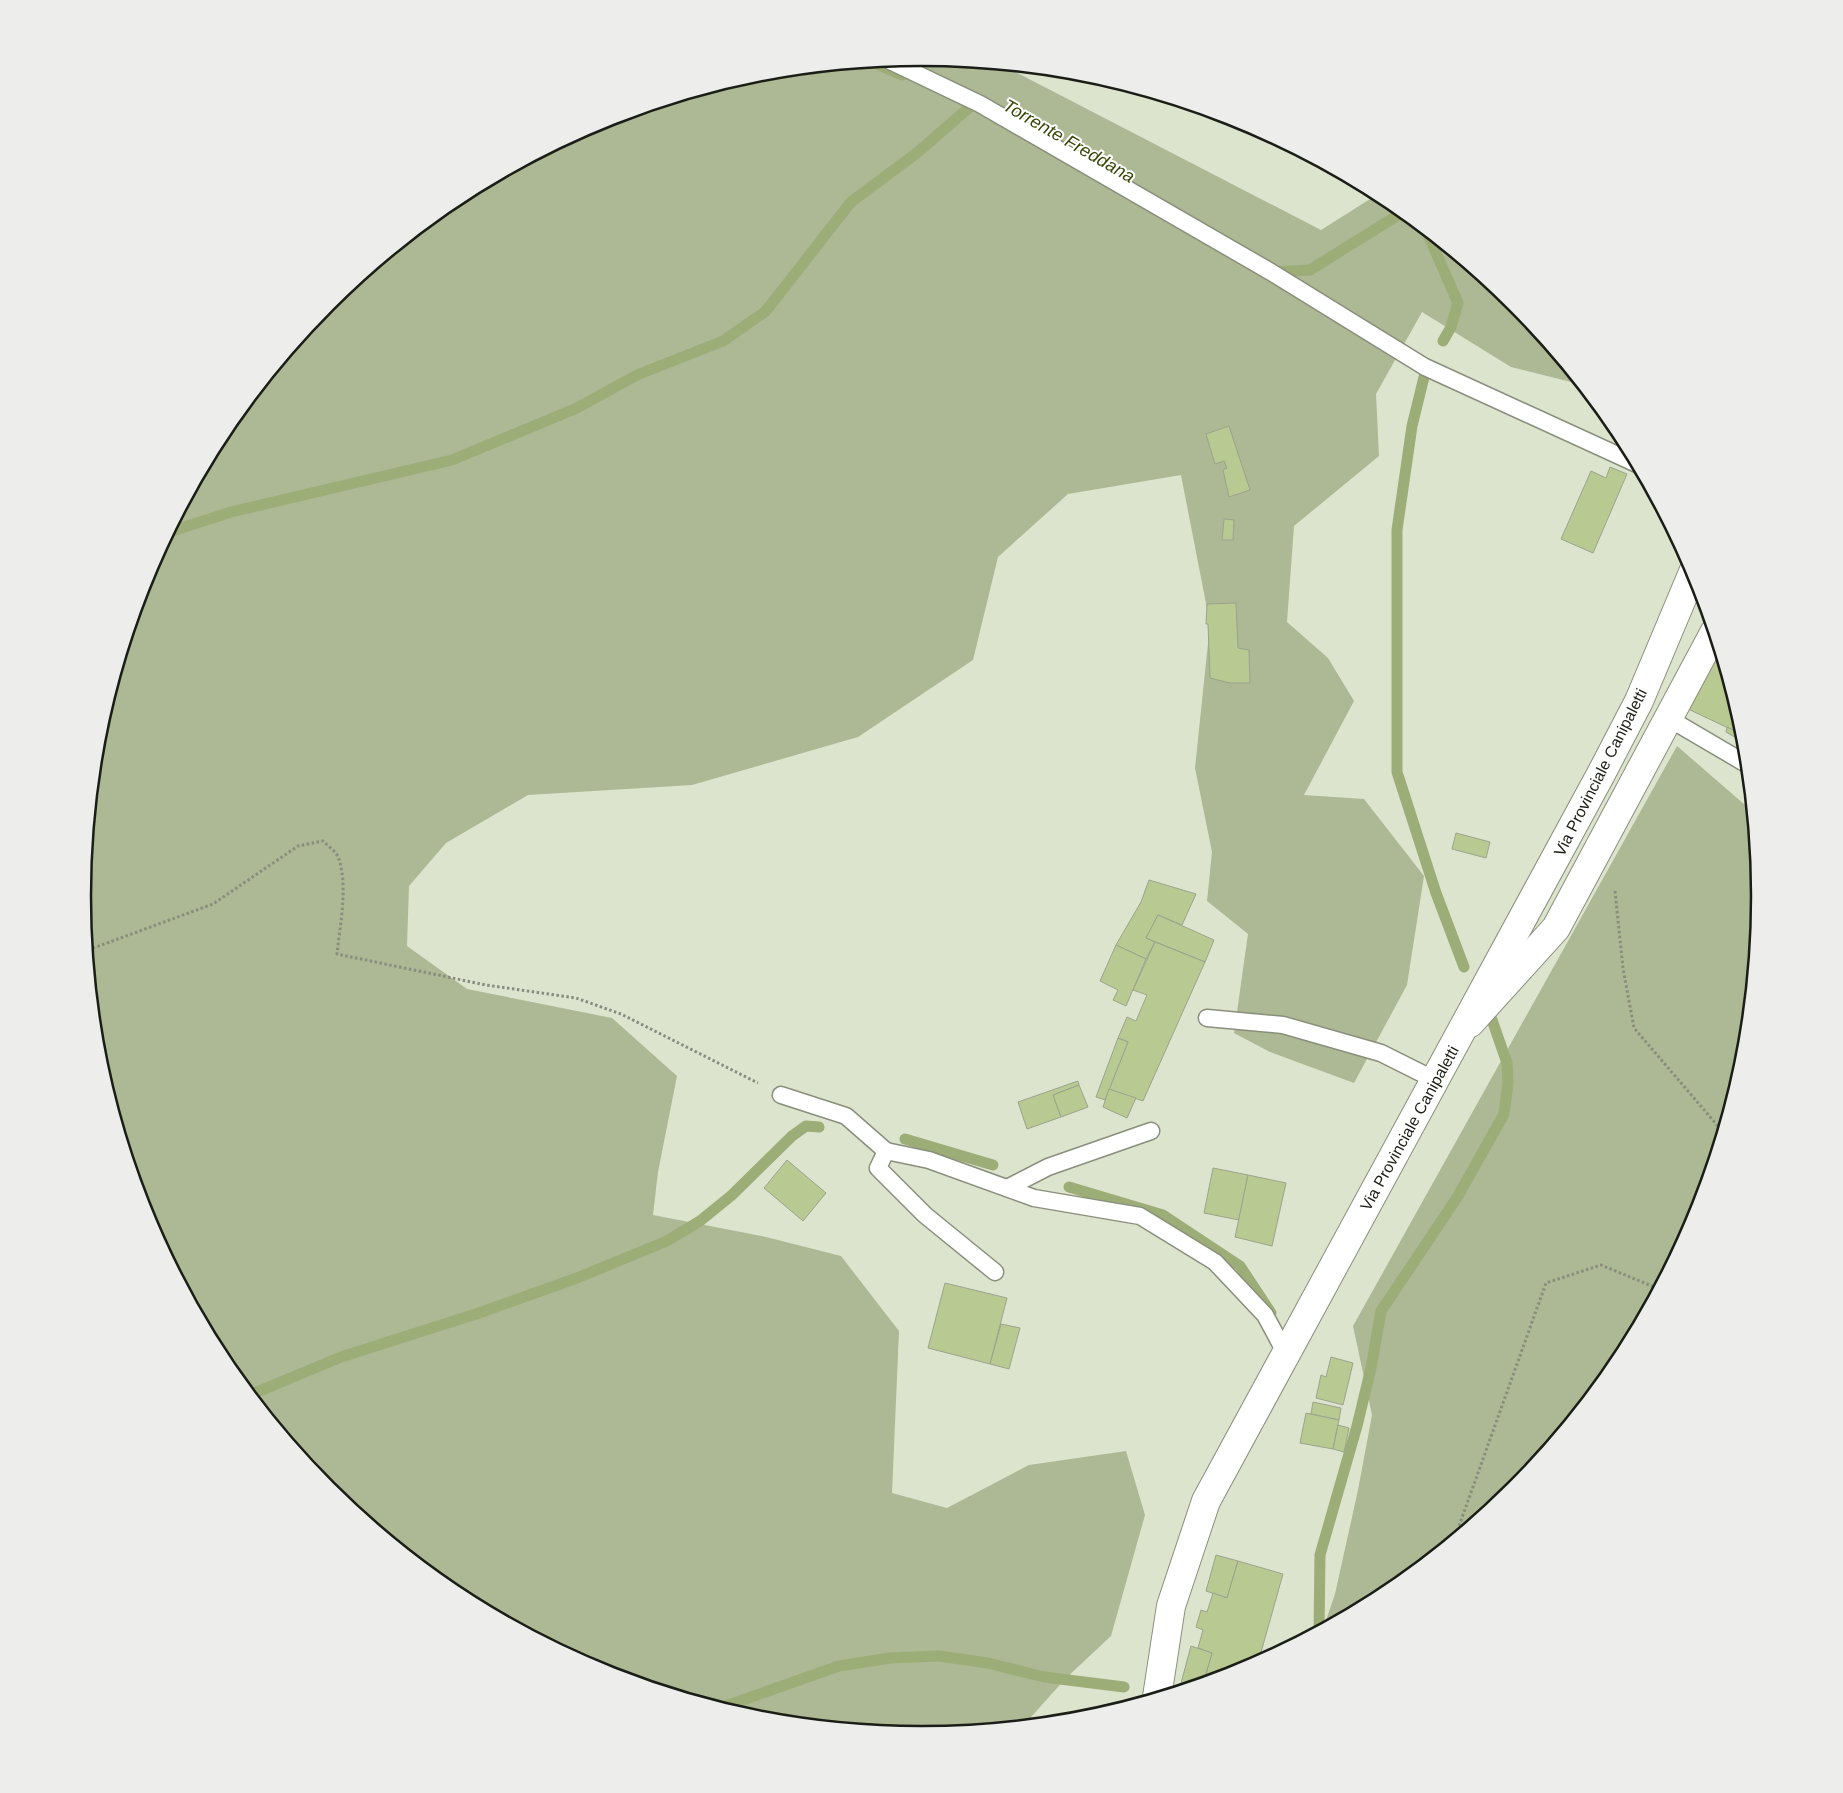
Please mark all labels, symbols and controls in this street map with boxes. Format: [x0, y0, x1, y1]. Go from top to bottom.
water label: Torrente Freddana [1000, 95, 1138, 187]
street label: Via Provinciale Canipaletti [1551, 686, 1650, 859]
street label: Via Provinciale Canipaletti [1357, 1043, 1462, 1214]

